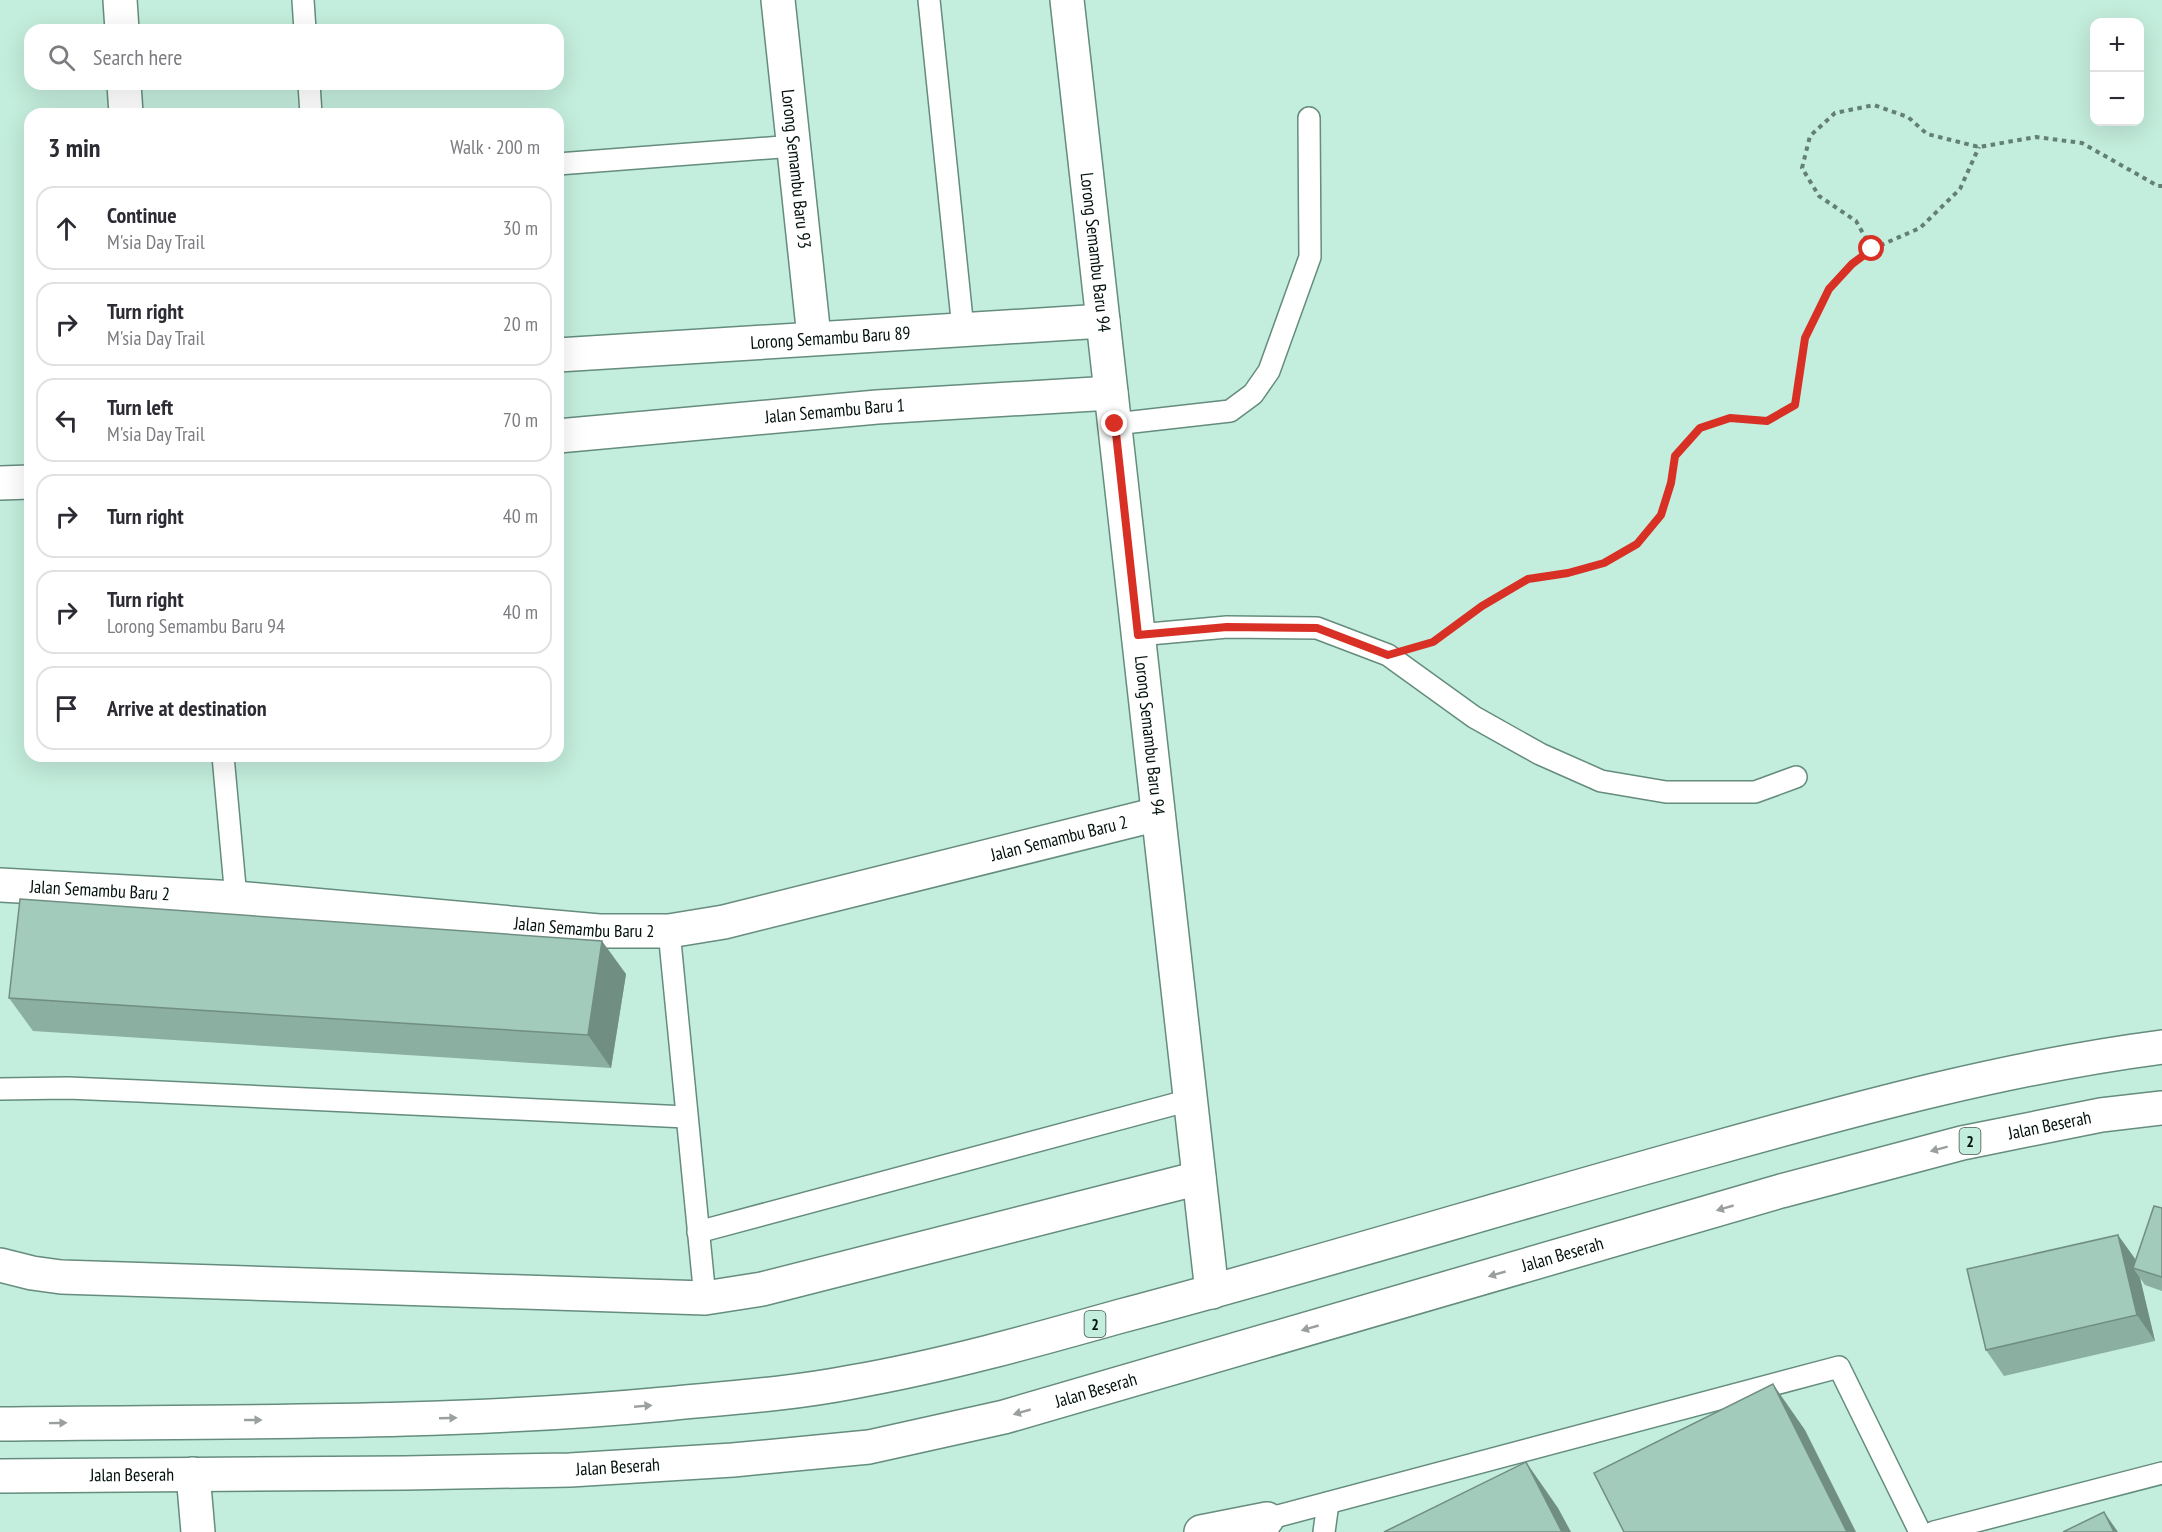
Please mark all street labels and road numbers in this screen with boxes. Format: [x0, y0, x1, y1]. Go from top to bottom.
street label: Lorong Semambu Baru 93 [777, 88, 817, 250]
street label: Lorong Semambu Baru 94 [1075, 171, 1116, 333]
street label: Lorong Semambu Baru 89 [750, 321, 911, 354]
street label: Jalan Semambu Baru 1 [763, 393, 905, 428]
street label: Lorong Semambu Baru 94 [1130, 654, 1170, 816]
street label: Jalan Semambu Baru 2 [987, 810, 1130, 866]
street label: Jalan Semambu Baru 2 [28, 875, 171, 905]
street label: Jalan Semambu Baru 2 [512, 911, 654, 942]
street label: Jalan Beserah [2005, 1105, 2093, 1145]
road number: 2 [1960, 1128, 1980, 1154]
street label: Jalan Beserah [1518, 1231, 1606, 1277]
road number: 2 [1084, 1311, 1106, 1337]
street label: Jalan Beserah [1051, 1367, 1139, 1413]
street label: Jalan Beserah [574, 1453, 661, 1481]
street label: Jalan Beserah [89, 1463, 174, 1486]

